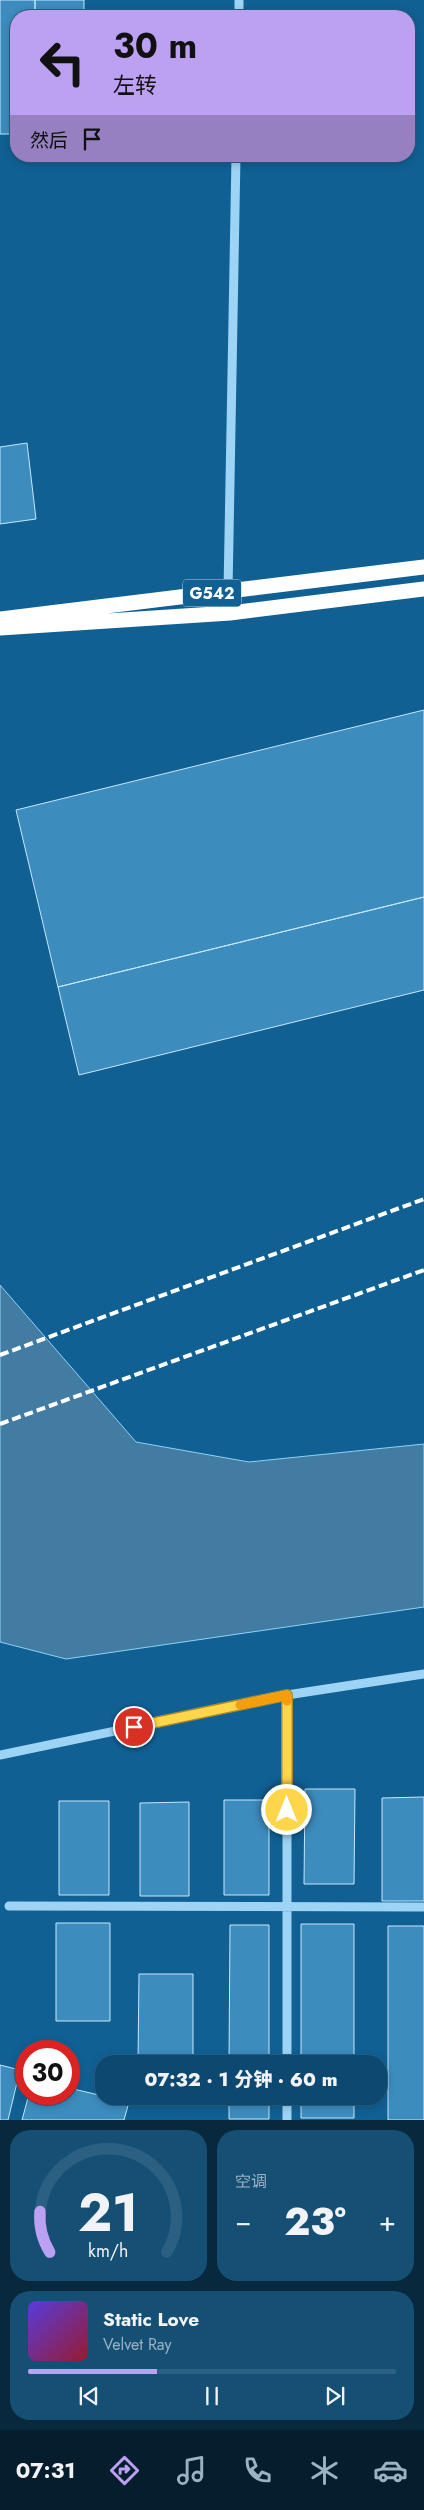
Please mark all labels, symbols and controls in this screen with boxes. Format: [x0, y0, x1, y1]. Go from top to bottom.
text: 30 m [113, 21, 197, 71]
icon: left [30, 30, 95, 95]
text: 左转 [113, 69, 157, 101]
icon: arrive [78, 125, 106, 153]
text: 然后 [30, 127, 68, 154]
road number: G542 [183, 580, 241, 606]
pin [113, 1706, 155, 1748]
icon: arrive [120, 1713, 148, 1741]
position arrow [260, 1783, 312, 1835]
speed limit sign: 30 [15, 2040, 80, 2105]
text: 07:32 · 1 分钟 · 60 m [145, 2066, 337, 2093]
text: 空调 [235, 2170, 267, 2193]
text: 21 [78, 2175, 139, 2251]
text: 23° [284, 2194, 346, 2249]
text: − [235, 2201, 252, 2242]
text: + [379, 2201, 396, 2242]
text: km/h [88, 2238, 129, 2264]
text: Static Love [103, 2306, 199, 2333]
text: Velvet Ray [103, 2333, 172, 2356]
icon: previous [75, 2382, 103, 2410]
icon: pause [198, 2382, 226, 2410]
icon: next [321, 2382, 349, 2410]
icon: directions [107, 2453, 142, 2488]
icon: music [174, 2453, 209, 2488]
icon: phone [240, 2453, 275, 2488]
icon: climate [307, 2453, 342, 2488]
icon: car [373, 2453, 408, 2488]
text: 07:31 [16, 2454, 76, 2486]

